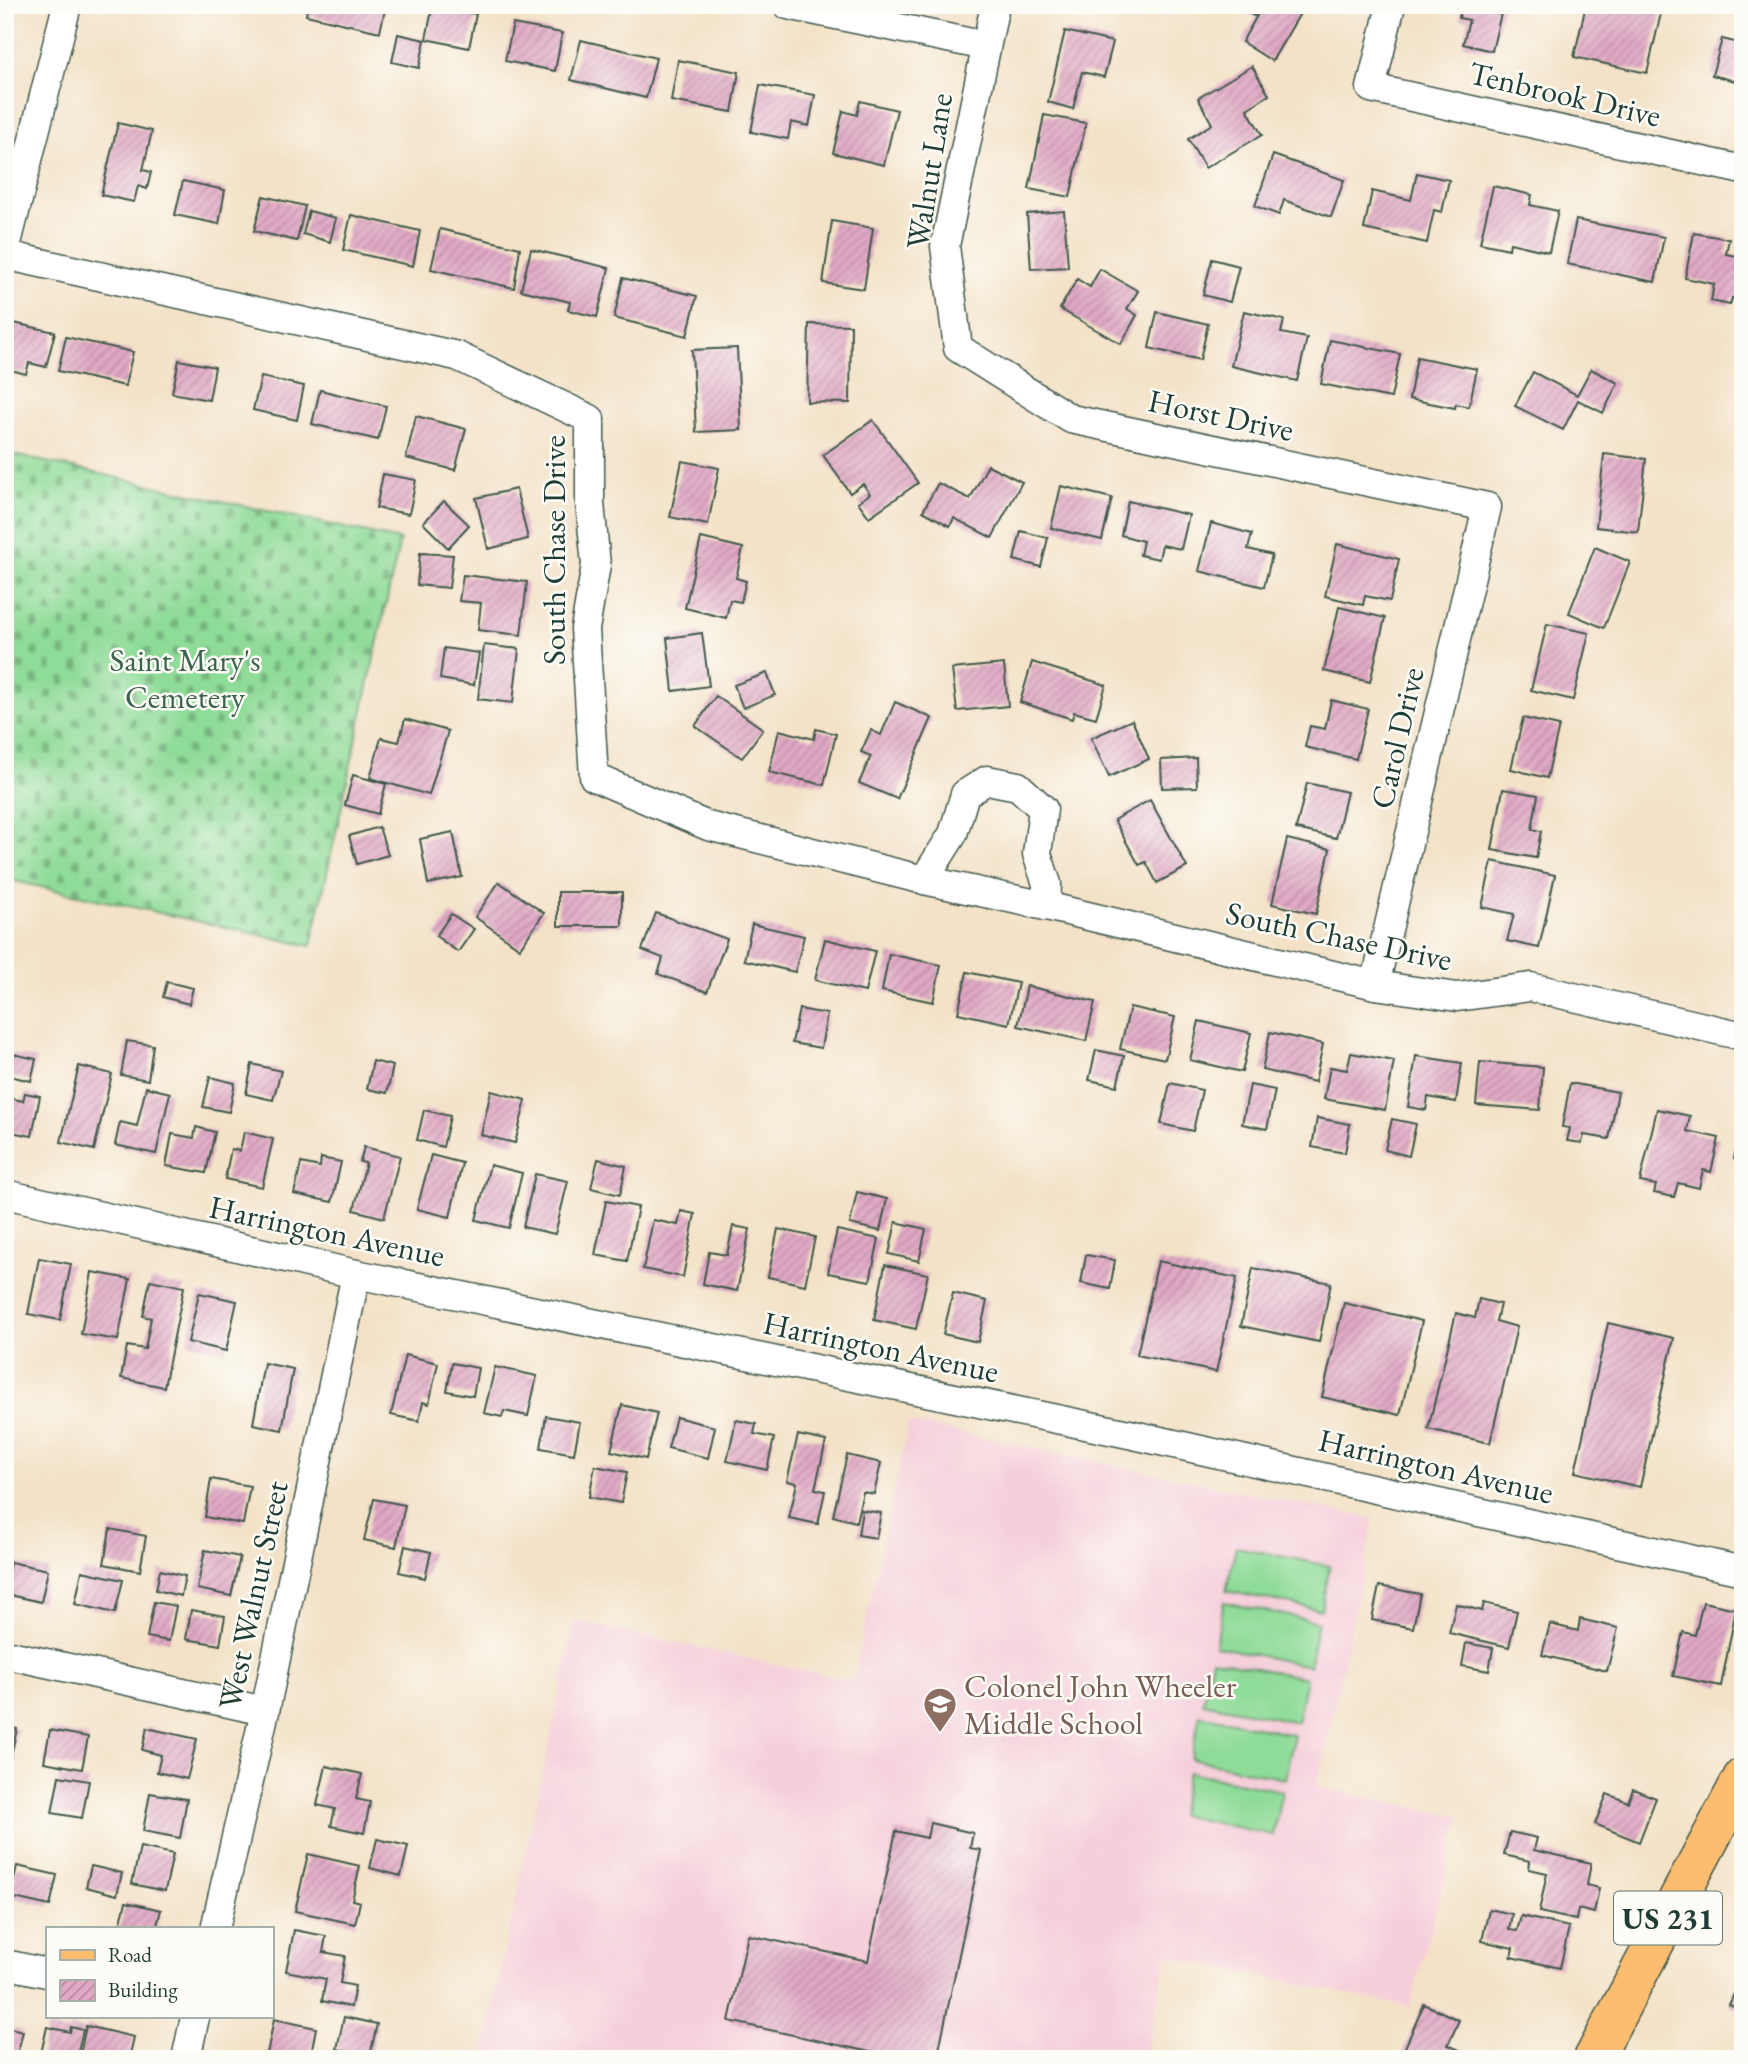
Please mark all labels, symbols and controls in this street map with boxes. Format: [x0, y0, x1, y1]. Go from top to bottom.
street label: Tenbrook Drive [1465, 52, 1665, 136]
street label: Walnut Lane [896, 90, 962, 252]
street label: Horst Drive [1144, 379, 1298, 451]
street label: South Chase Drive [533, 435, 575, 665]
park label: Saint Mary's Cemetery [109, 639, 261, 718]
street label: Carol Drive [1360, 663, 1434, 813]
street label: South Chase Drive [1222, 892, 1456, 980]
street label: Harrington Avenue [205, 1186, 449, 1276]
street label: Harrington Avenue [759, 1302, 1003, 1392]
street label: Harrington Avenue [1314, 1419, 1558, 1513]
street label: West Walnut Street [208, 1477, 298, 1713]
place label: Colonel John Wheeler Middle School [964, 1665, 1237, 1744]
school or university icon: Colonel John Wheeler Middle School [921, 1685, 959, 1734]
road number: US 231 [1614, 1892, 1722, 1944]
legend [46, 1927, 273, 2018]
text: Road [108, 1941, 152, 1968]
text: Building [108, 1976, 178, 2003]

